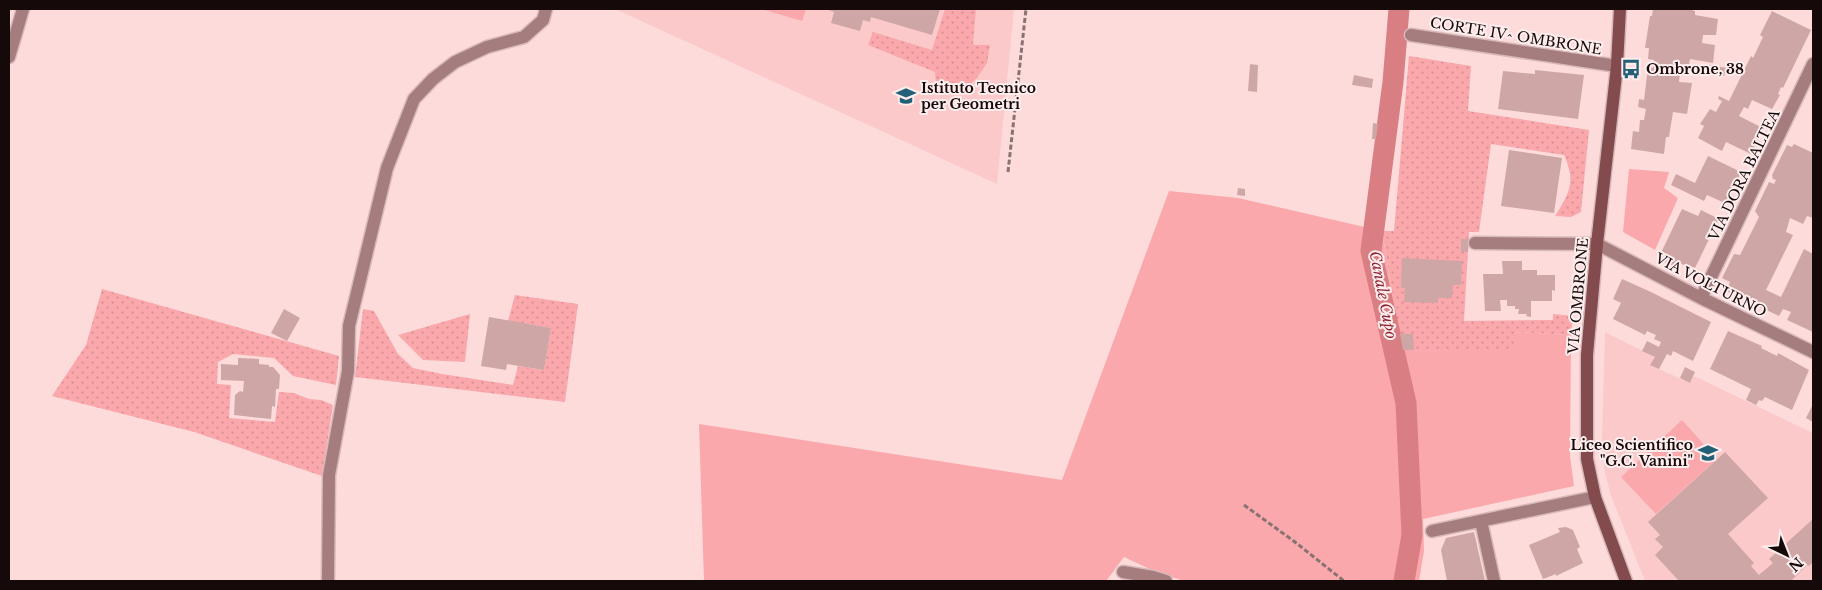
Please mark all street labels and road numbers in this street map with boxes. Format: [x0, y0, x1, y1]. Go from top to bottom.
street label: CORTE IV^ OMBRONE [1429, 14, 1603, 58]
street label: VIA DORA BALTEA [1704, 106, 1784, 245]
street label: VIA OMBRONE [1564, 237, 1592, 356]
street label: VIA VOLTURNO [1651, 249, 1770, 321]

